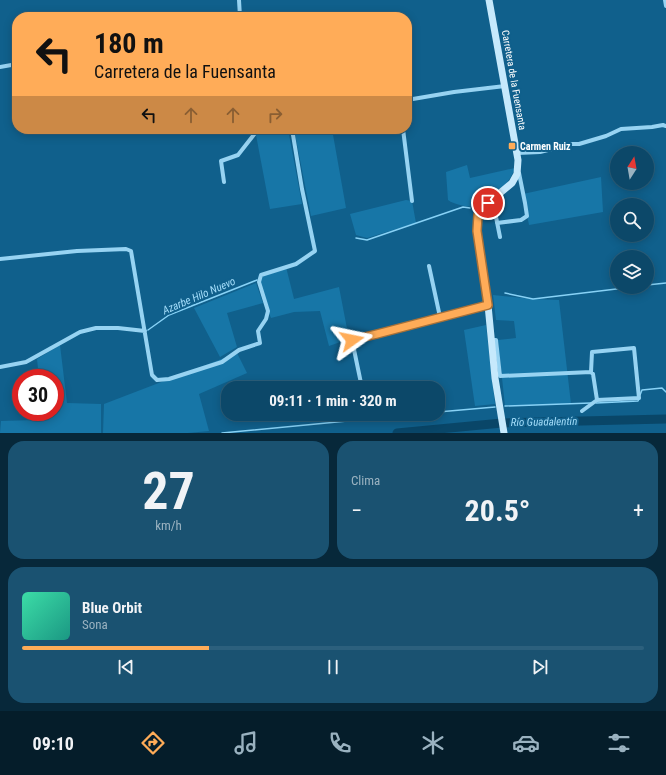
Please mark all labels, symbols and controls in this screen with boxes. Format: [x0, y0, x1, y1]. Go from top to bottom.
text: 180 m [94, 27, 164, 60]
icon: left [28, 28, 80, 80]
street label: Carretera de la Fuensanta [500, 29, 528, 131]
text: Carretera de la Fuensanta [94, 61, 276, 82]
icon: left [138, 104, 160, 126]
icon: ahead [180, 104, 202, 126]
icon: ahead [222, 104, 244, 126]
icon: right [264, 104, 286, 126]
marker: Carmen Ruiz [507, 141, 517, 151]
place label: Carmen Ruiz [520, 141, 571, 152]
north arrow [610, 146, 654, 190]
map controls [610, 146, 654, 294]
pin [471, 186, 505, 220]
icon: arrive [477, 192, 499, 214]
button: search [610, 198, 654, 242]
button: layers [610, 250, 654, 294]
water label: Azarbe Hilo Nuevo [160, 275, 237, 318]
position arrow [331, 319, 373, 361]
speed limit sign: 30 [12, 369, 64, 421]
text: 09:11 · 1 min · 320 m [269, 392, 397, 410]
water label: Río Guadalentín [511, 415, 577, 429]
text: 27 [142, 461, 195, 522]
text: Clima [351, 473, 380, 488]
text: 20.5° [465, 493, 530, 528]
text: − [351, 498, 362, 523]
text: + [633, 498, 644, 523]
text: km/h [155, 518, 182, 533]
text: Blue Orbit [82, 599, 142, 617]
text: Sona [82, 617, 108, 632]
icon: previous [115, 656, 137, 678]
icon: pause [322, 656, 344, 678]
icon: next [529, 656, 551, 678]
icon: directions [139, 729, 167, 757]
icon: music [232, 729, 260, 757]
icon: phone [326, 729, 354, 757]
icon: climate [419, 729, 447, 757]
icon: car [512, 729, 540, 757]
icon: filters [605, 729, 633, 757]
text: 09:10 [33, 733, 74, 754]

